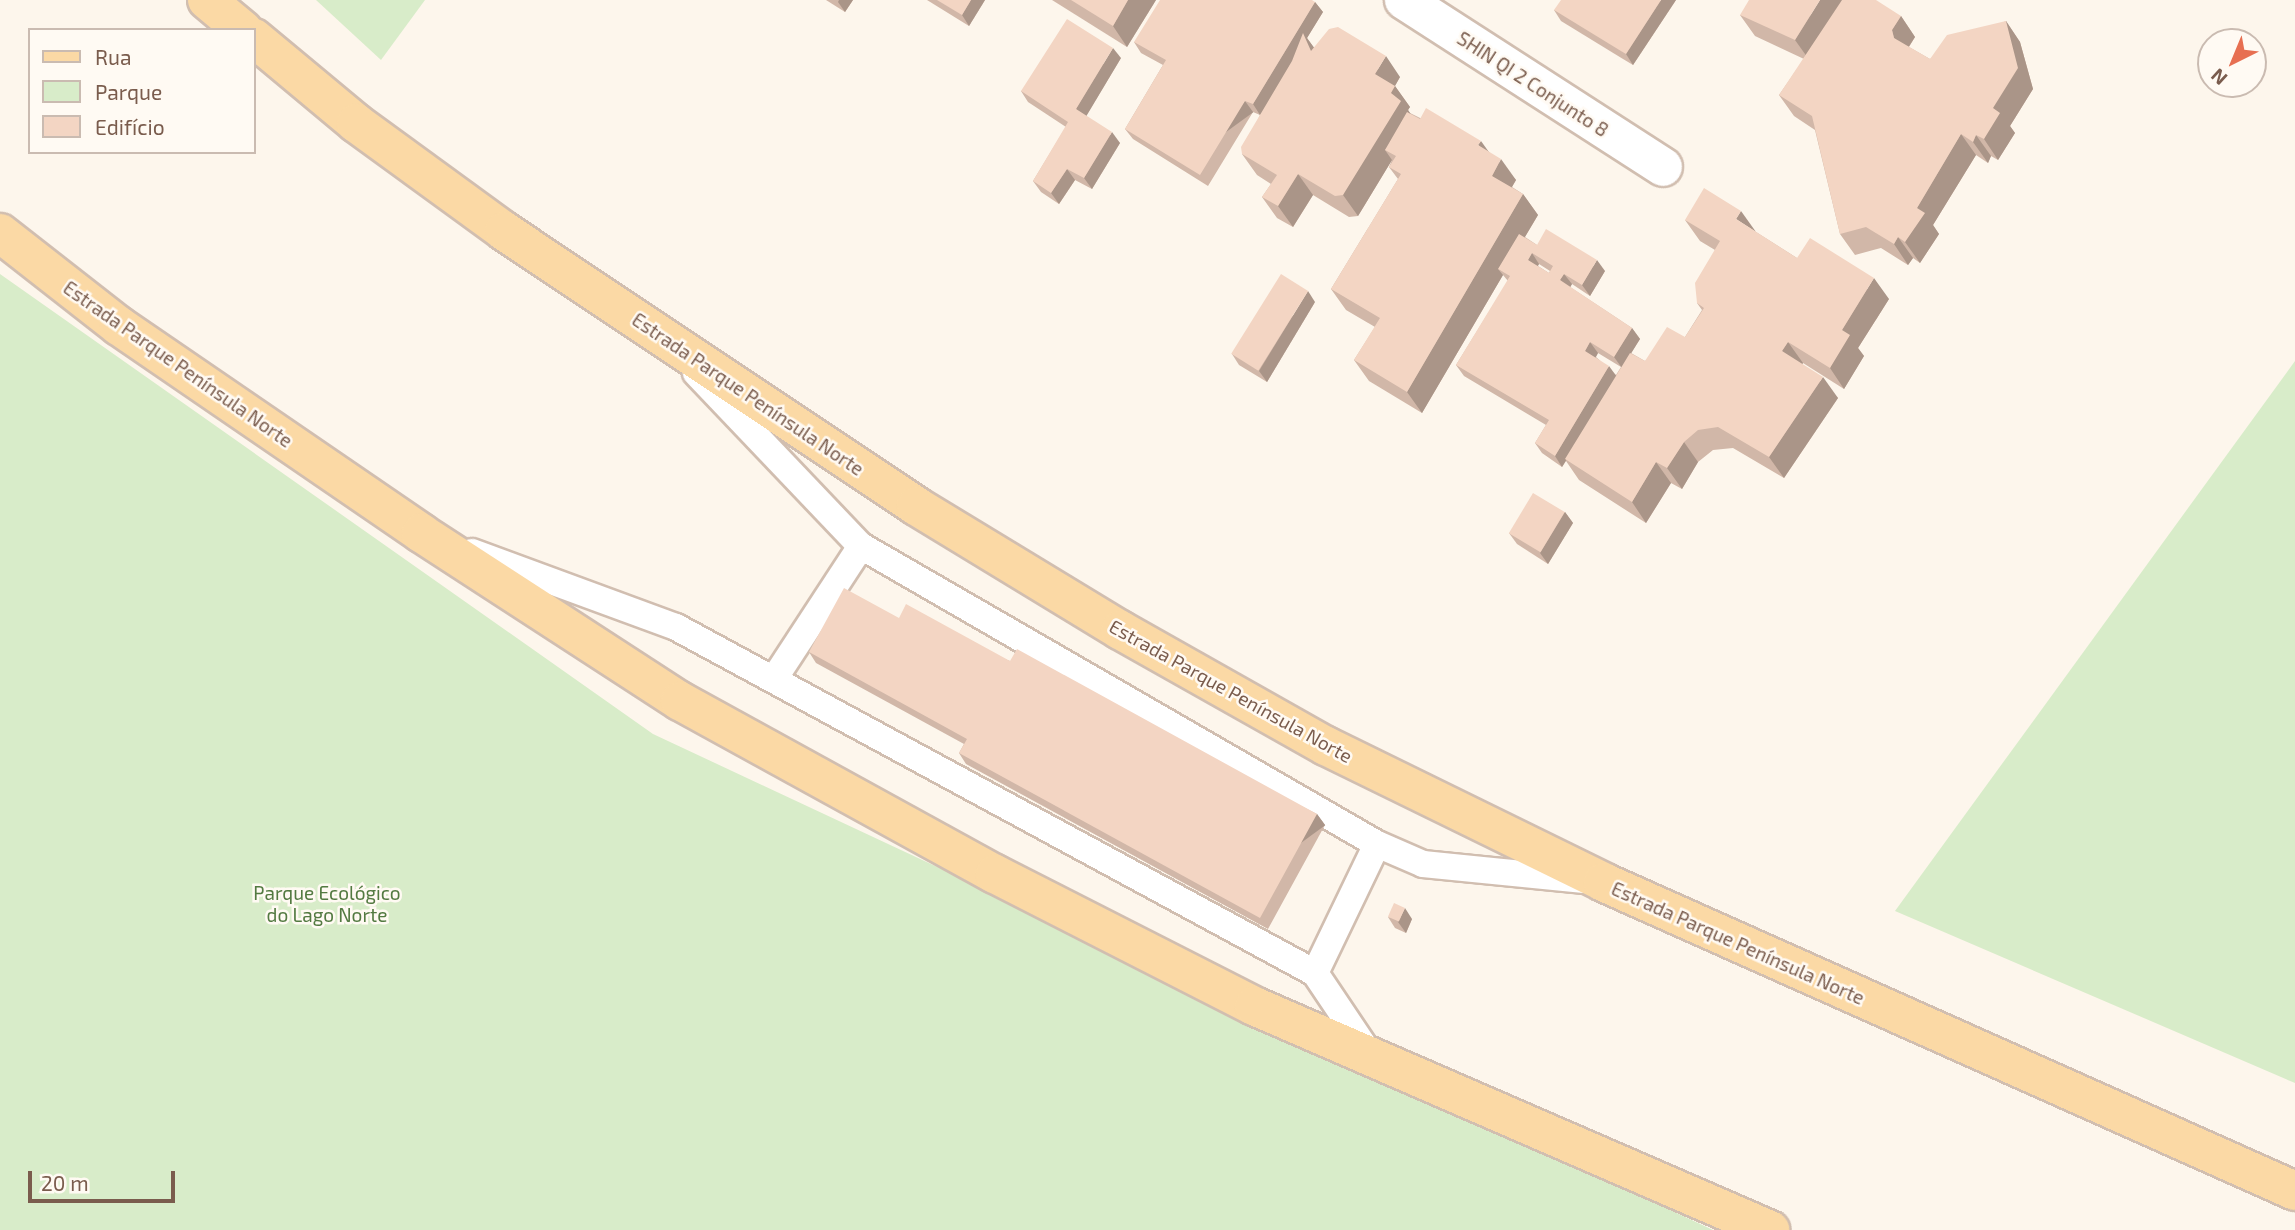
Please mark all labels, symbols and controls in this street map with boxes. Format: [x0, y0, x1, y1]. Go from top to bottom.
street label: SHIN QI 2 Conjunto 8 [1453, 27, 1613, 141]
legend [28, 28, 256, 154]
north arrow [2197, 28, 2267, 98]
text: Rua [95, 44, 131, 69]
text: N [2206, 64, 2232, 90]
text: Parque [95, 79, 162, 104]
text: Edifício [95, 114, 165, 139]
street label: Estrada Parque Península Norte [59, 276, 297, 452]
street label: Estrada Parque Península Norte [628, 308, 868, 480]
street label: Estrada Parque Península Norte [1105, 615, 1357, 767]
street label: Estrada Parque Península Norte [1608, 877, 1868, 1009]
park label: Parque Ecológico do Lago Norte [253, 882, 401, 926]
scale bar [32, 1156, 178, 1200]
text: 20 m [41, 1170, 89, 1195]

